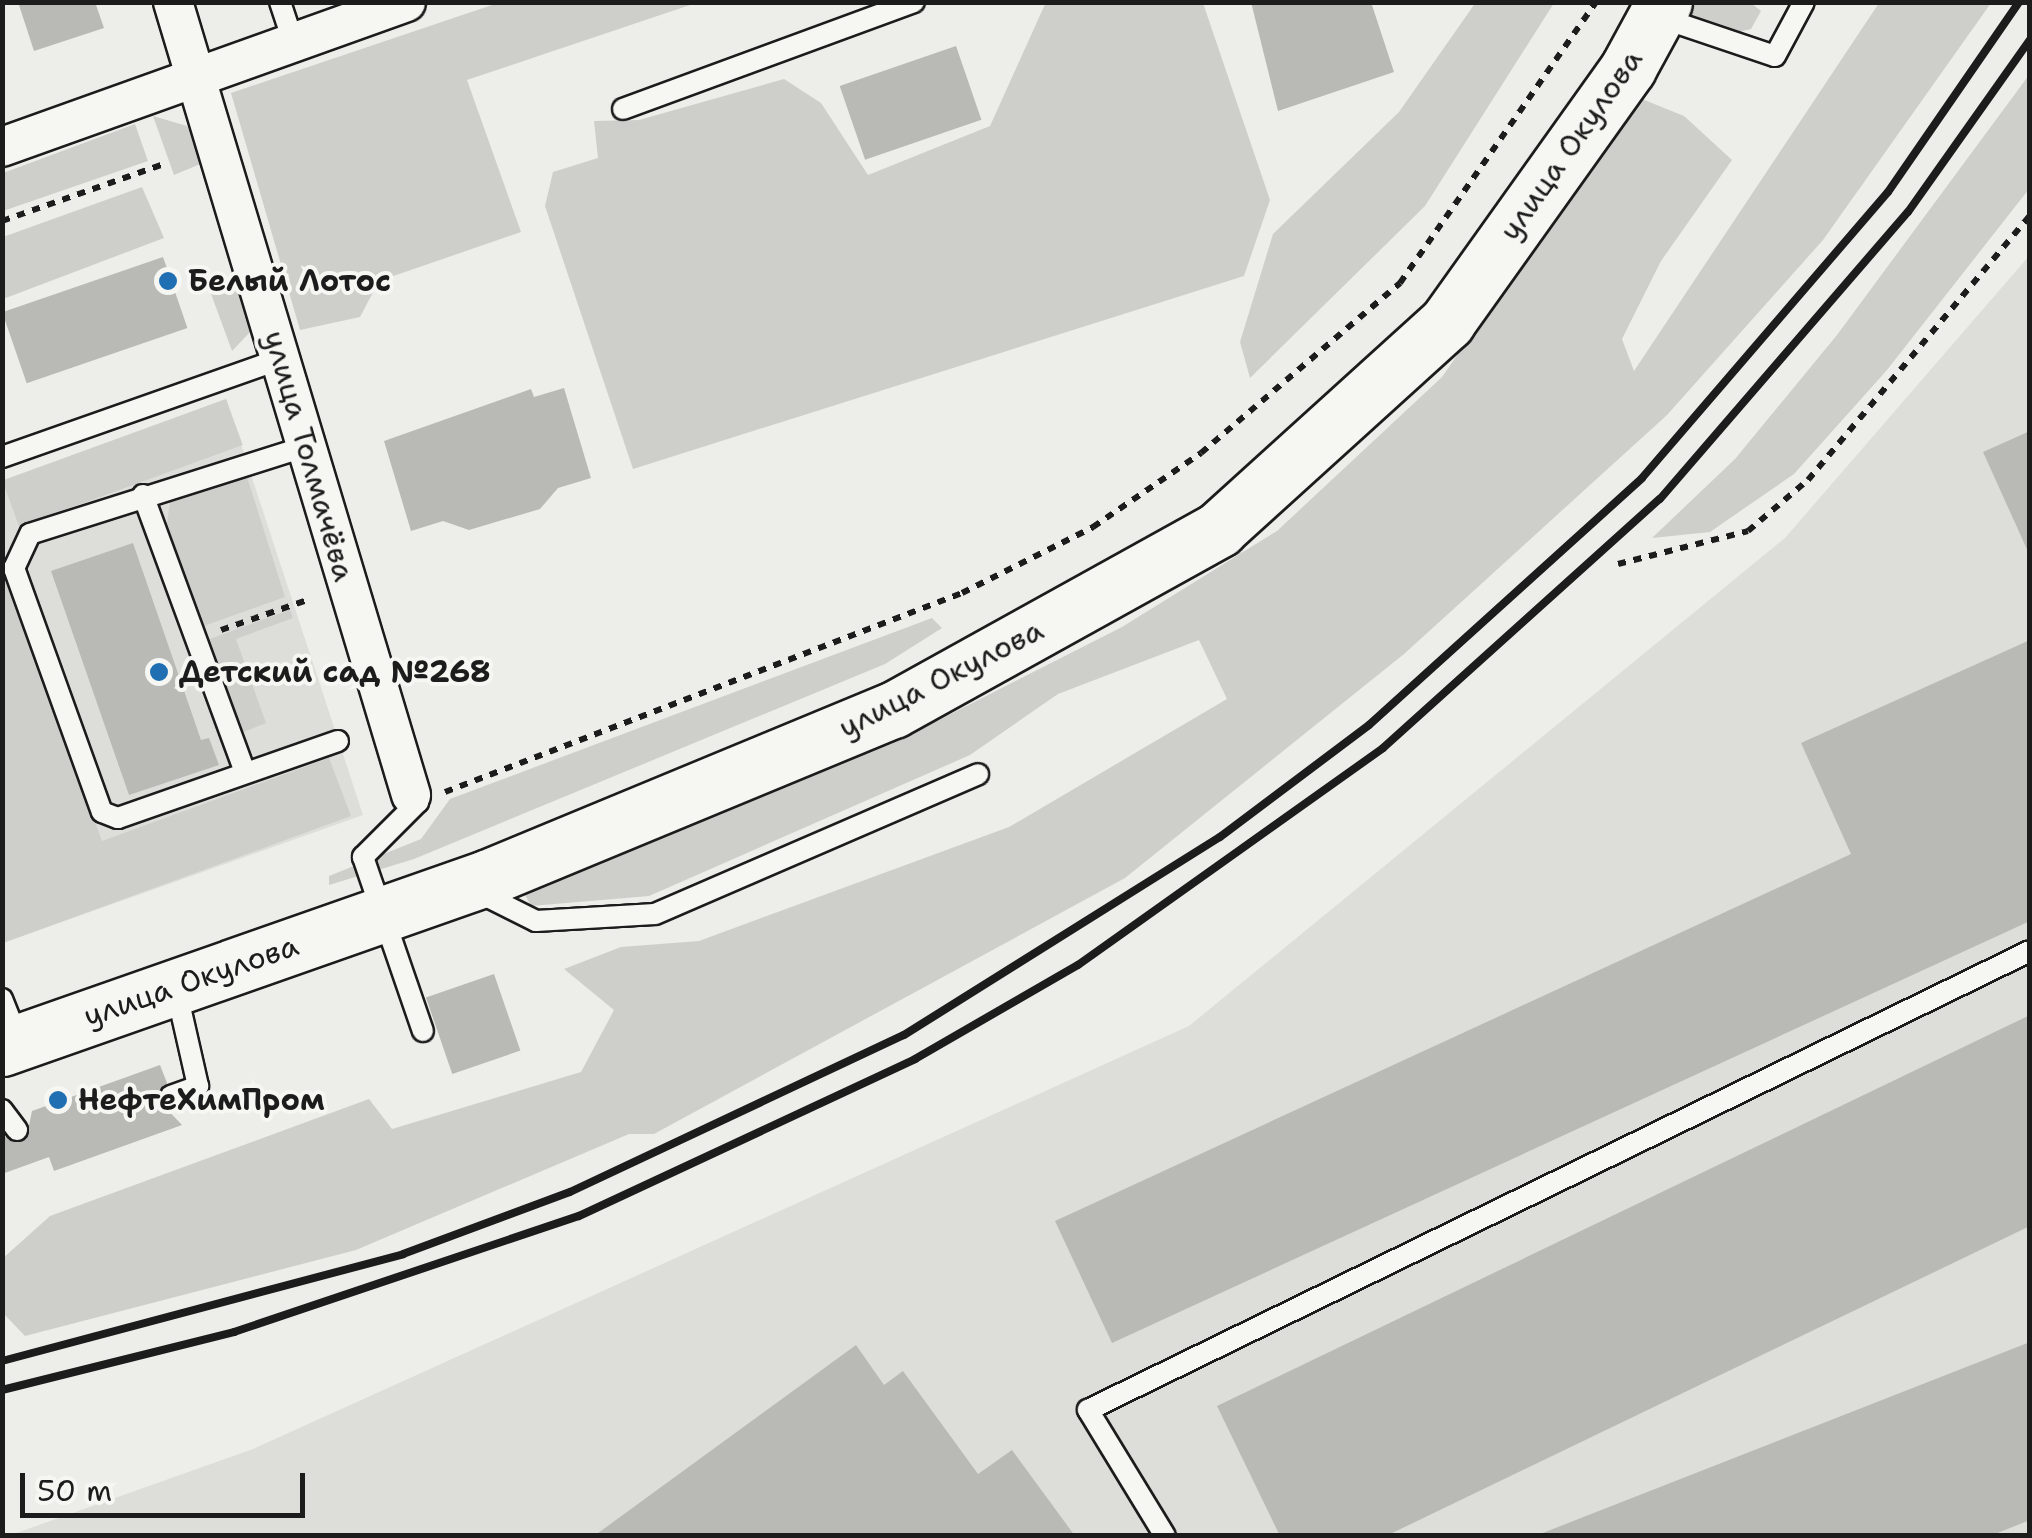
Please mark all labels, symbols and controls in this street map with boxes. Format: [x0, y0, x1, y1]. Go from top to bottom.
street label: улица Окулова [1492, 43, 1650, 247]
place label: Белый Лотос [188, 263, 391, 299]
marker: Белый Лотос [157, 270, 179, 292]
street label: улица Толмачёва [256, 327, 362, 585]
street label: улица Окулова [833, 612, 1049, 746]
place label: Детский сад №268 [179, 654, 491, 690]
marker: Детский сад №268 [148, 661, 170, 683]
street label: улица Окулова [79, 927, 303, 1035]
place label: НефтеХимПром [78, 1082, 325, 1118]
marker: НефтеХимПром [47, 1089, 69, 1111]
scale bar [25, 1453, 310, 1515]
text: 50 m [37, 1470, 112, 1511]

